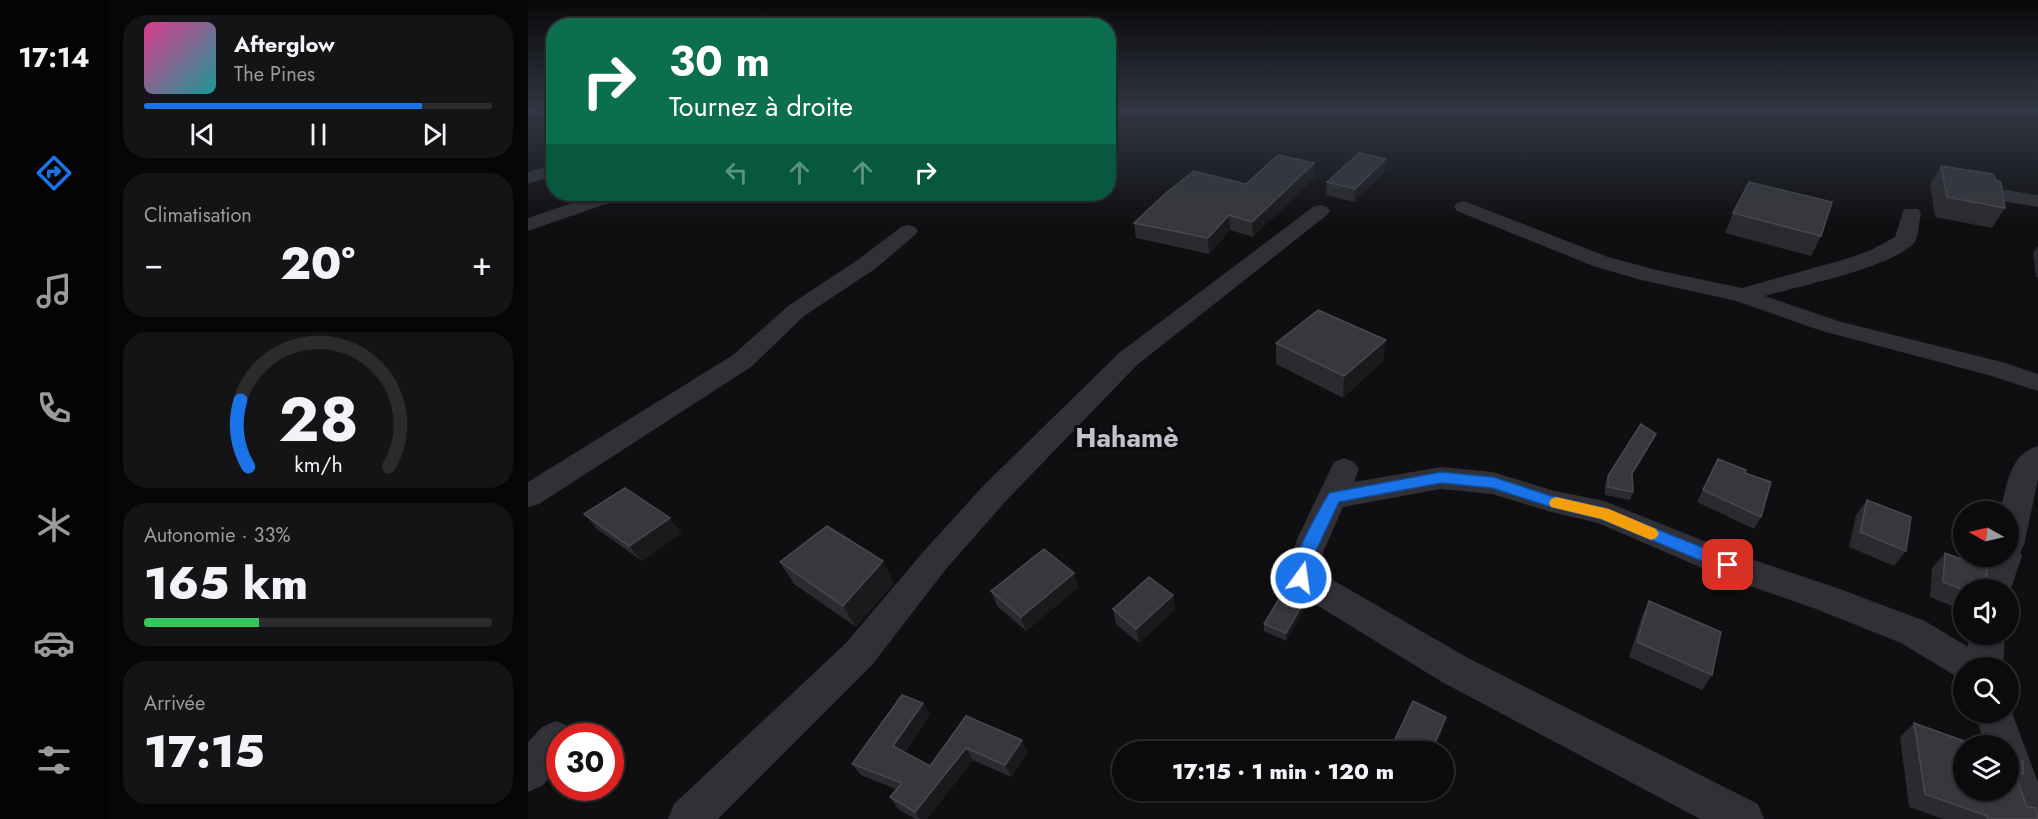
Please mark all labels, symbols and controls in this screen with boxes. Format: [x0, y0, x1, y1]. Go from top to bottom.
text: Afterglow [234, 28, 335, 60]
text: 30 m [669, 31, 770, 92]
text: 17:14 [18, 38, 90, 77]
icon: right [570, 42, 648, 120]
text: The Pines [234, 60, 315, 89]
text: Tournez à droite [669, 87, 853, 126]
icon: previous [186, 118, 219, 151]
icon: pause [302, 118, 335, 151]
icon: next [418, 118, 451, 151]
icon: directions [33, 152, 75, 194]
icon: left [720, 156, 753, 189]
icon: ahead [783, 156, 816, 189]
icon: ahead [846, 156, 879, 189]
icon: right [909, 156, 942, 189]
text: Climatisation [144, 201, 252, 230]
text: 20° [280, 231, 355, 296]
text: − [144, 240, 163, 287]
text: + [472, 240, 492, 287]
icon: music [33, 270, 75, 312]
text: 28 [278, 374, 358, 464]
icon: phone [33, 387, 75, 429]
district label: Hahamè [1075, 418, 1179, 457]
text: km/h [294, 449, 342, 480]
north arrow [1953, 501, 2019, 567]
map controls [1953, 501, 2019, 801]
icon: climate [33, 504, 75, 546]
text: Autonomie · 33% [144, 521, 290, 550]
pin [1702, 539, 1753, 590]
position arrow [1269, 546, 1333, 610]
icon: arrive [1711, 548, 1744, 581]
text: 165 km [144, 551, 308, 616]
button: sound [1953, 579, 2019, 645]
icon: car [33, 622, 75, 664]
button: search [1953, 657, 2019, 723]
text: Arrivée [144, 689, 205, 718]
text: 17:15 [144, 719, 265, 784]
speed limit sign: 30 [546, 723, 624, 801]
button: layers [1953, 735, 2019, 801]
icon: filters [33, 739, 75, 781]
text: 17:15 · 1 min · 120 m [1172, 755, 1394, 787]

